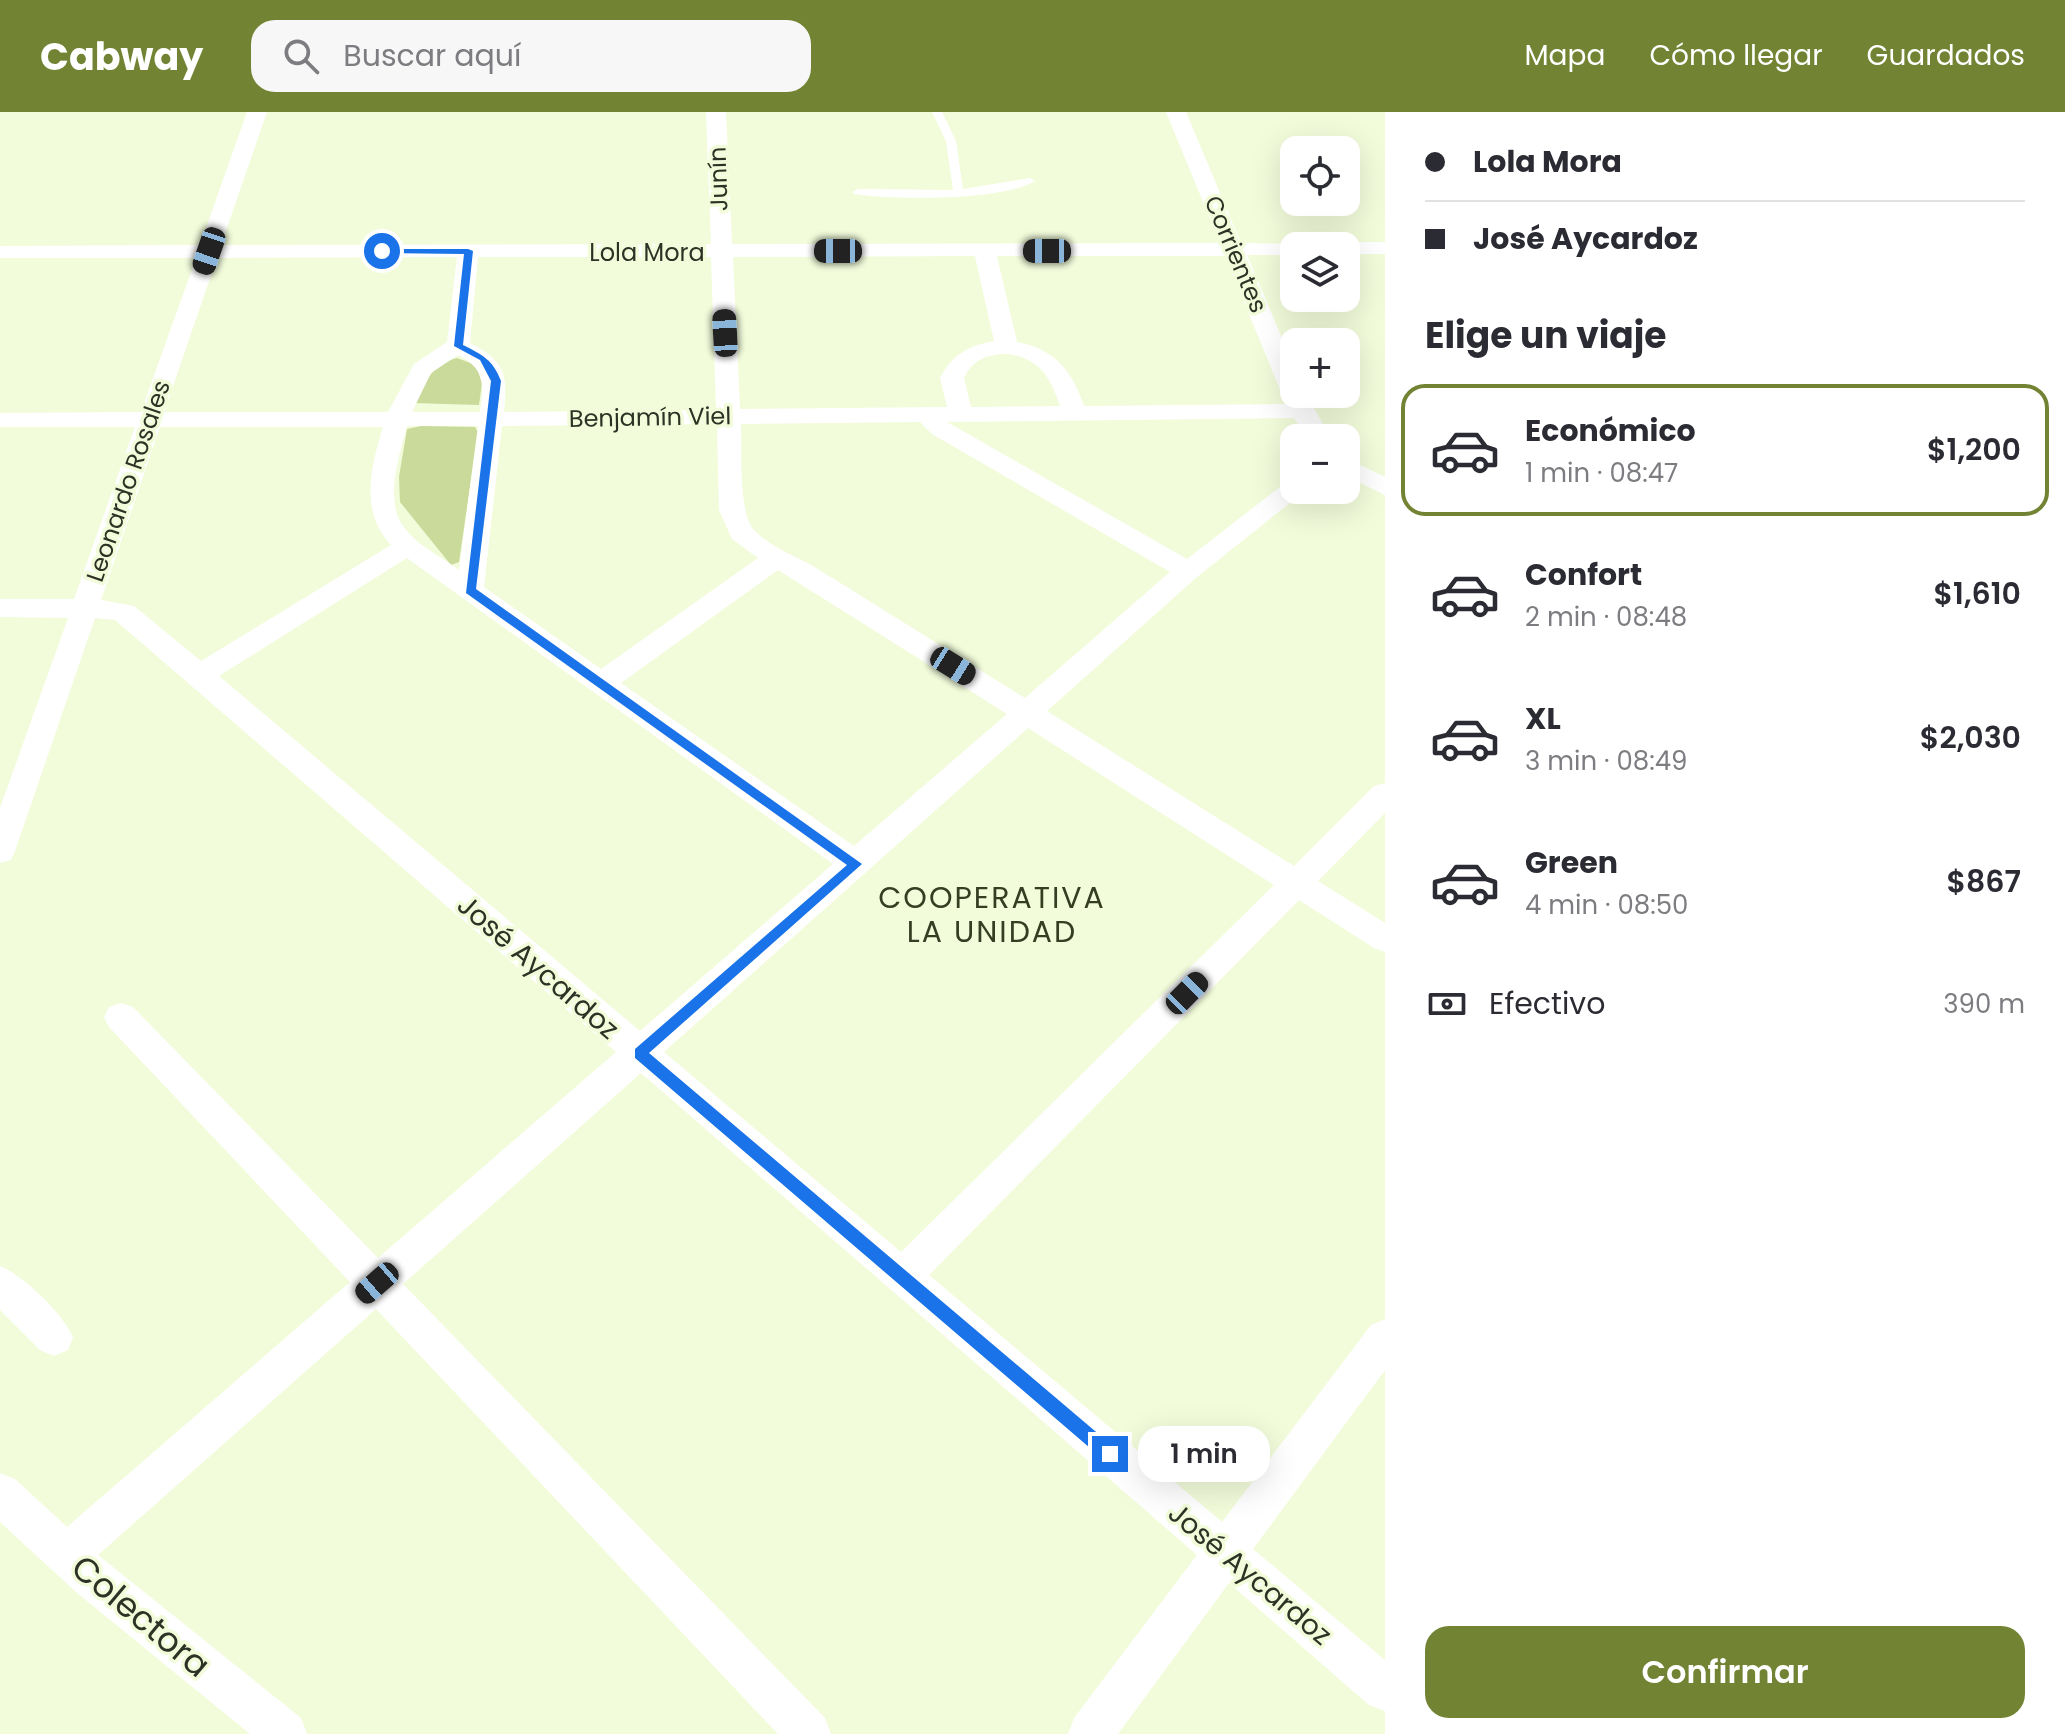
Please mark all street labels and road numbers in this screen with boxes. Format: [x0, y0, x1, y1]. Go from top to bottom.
street label: Junín [700, 146, 736, 212]
street label: Corrientes [1197, 190, 1275, 318]
street label: Lola Mora [589, 236, 705, 269]
street label: Leonardo Rosales [78, 376, 178, 586]
street label: Benjamín Viel [569, 399, 731, 435]
street label: José Aycardoz [449, 886, 627, 1048]
street label: José Aycardoz [1160, 1494, 1340, 1654]
street label: Colectora [61, 1544, 221, 1688]

